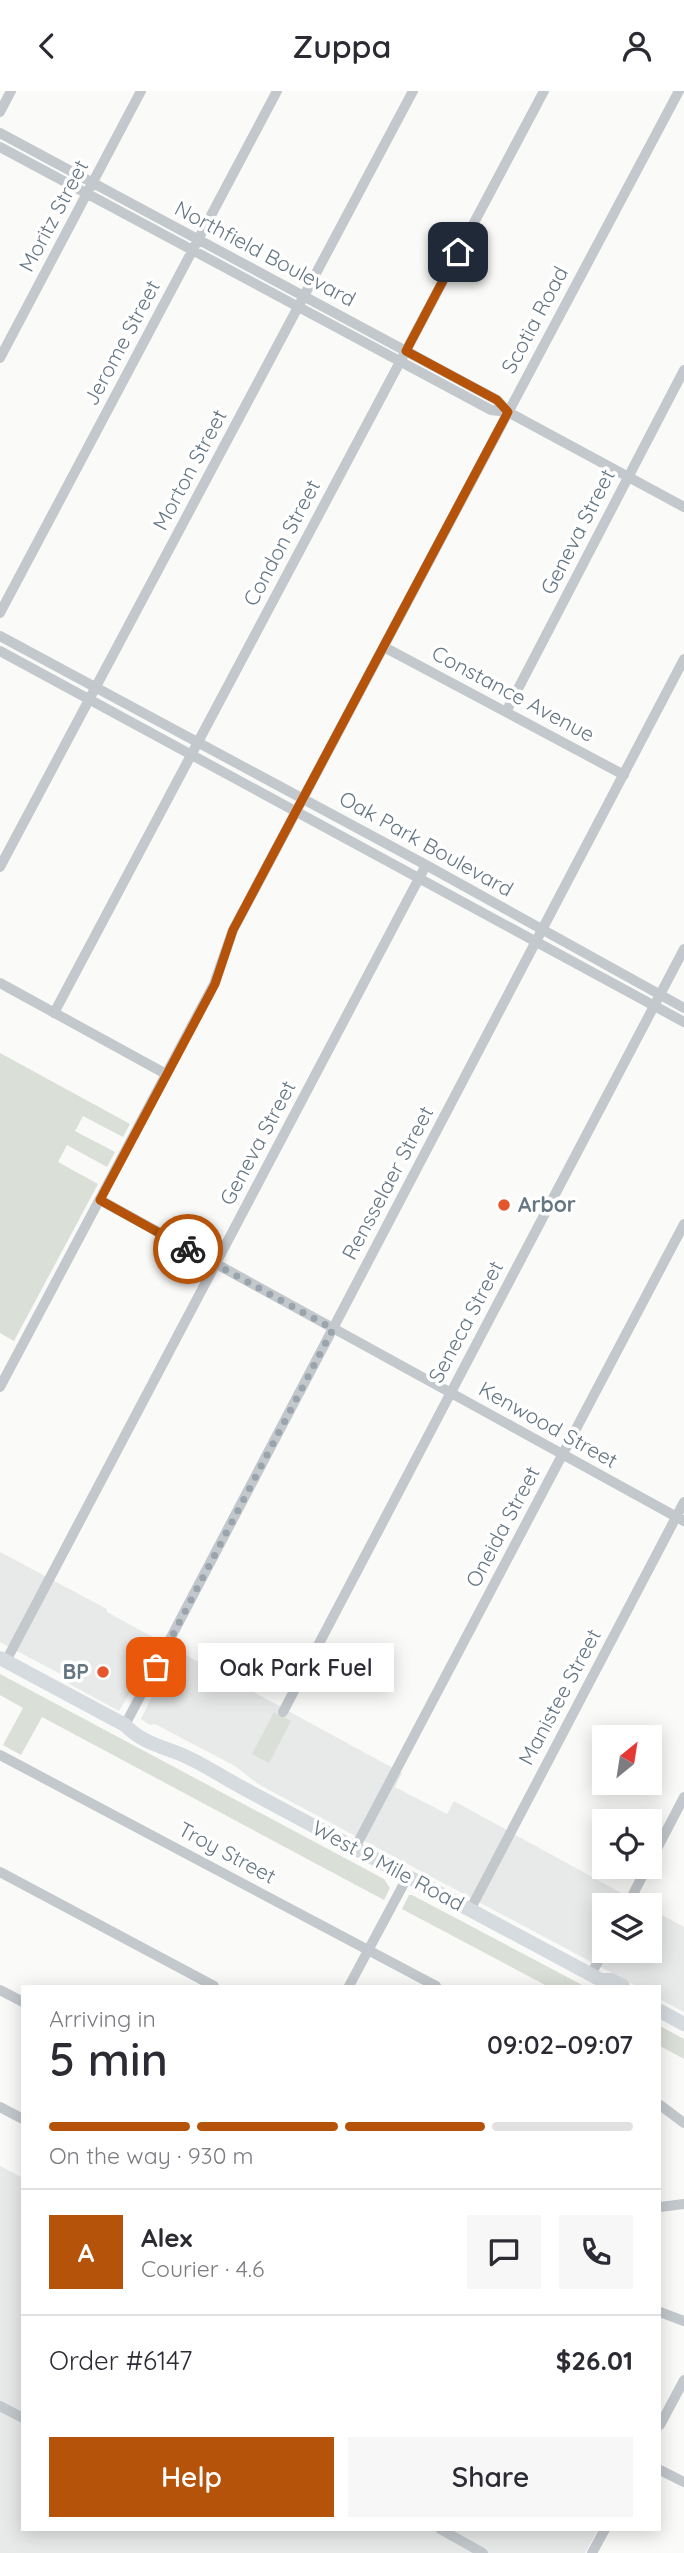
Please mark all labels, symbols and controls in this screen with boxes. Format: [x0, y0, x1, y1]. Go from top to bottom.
text: Zuppa [293, 26, 391, 66]
icon: back [28, 27, 66, 65]
icon: person [618, 27, 656, 65]
street label: Moritz Street [13, 155, 93, 276]
street label: Northfield Boulevard [171, 194, 360, 312]
pin [428, 222, 488, 282]
icon: home [439, 233, 477, 271]
street label: Scotia Road [495, 262, 573, 378]
street label: Jerome Street [77, 275, 165, 410]
street label: Morton Street [146, 405, 232, 534]
street label: Geneva Street [534, 464, 620, 599]
street label: Condon Street [237, 475, 325, 610]
street label: Constance Avenue [428, 639, 599, 747]
street label: Oak Park Boulevard [335, 785, 518, 902]
street label: Geneva Street [213, 1076, 301, 1209]
street label: Rensselaer Street [336, 1101, 439, 1264]
place label: Arbor [518, 1191, 576, 1217]
marker: Arbor [496, 1197, 512, 1213]
courier [153, 1214, 223, 1284]
icon: bike [169, 1230, 207, 1268]
street label: Seneca Street [422, 1256, 508, 1387]
street label: Kenwood Street [475, 1375, 622, 1473]
street label: Oneida Street [459, 1462, 545, 1591]
street label: Manistee Street [512, 1624, 606, 1769]
pin [126, 1637, 186, 1697]
callout: Oak Park Fuel [198, 1643, 394, 1691]
icon: bag [137, 1648, 175, 1686]
text: Oak Park Fuel [219, 1653, 373, 1682]
place label: BP [63, 1658, 89, 1684]
marker: BP [95, 1664, 111, 1680]
north arrow [592, 1725, 662, 1795]
map controls [592, 1725, 662, 1963]
button: locate [592, 1809, 662, 1879]
street label: West 9 Mile Road [308, 1814, 469, 1916]
street label: Troy Street [174, 1816, 281, 1889]
button: layers [592, 1893, 662, 1963]
text: Arriving in [49, 2004, 156, 2033]
text: 09:02–09:07 [487, 2028, 633, 2061]
text: 5 min [49, 2030, 168, 2088]
text: On the way · 930 m [49, 2141, 254, 2170]
button: chat [467, 2215, 541, 2289]
button: phone [559, 2215, 633, 2289]
text: Alex [141, 2221, 192, 2254]
text: A [78, 2236, 94, 2269]
text: Courier · 4.6 [141, 2254, 264, 2283]
text: Order #6147 [49, 2344, 192, 2377]
text: $26.01 [556, 2344, 633, 2377]
button: Help [49, 2437, 334, 2517]
button: Share [348, 2437, 633, 2517]

